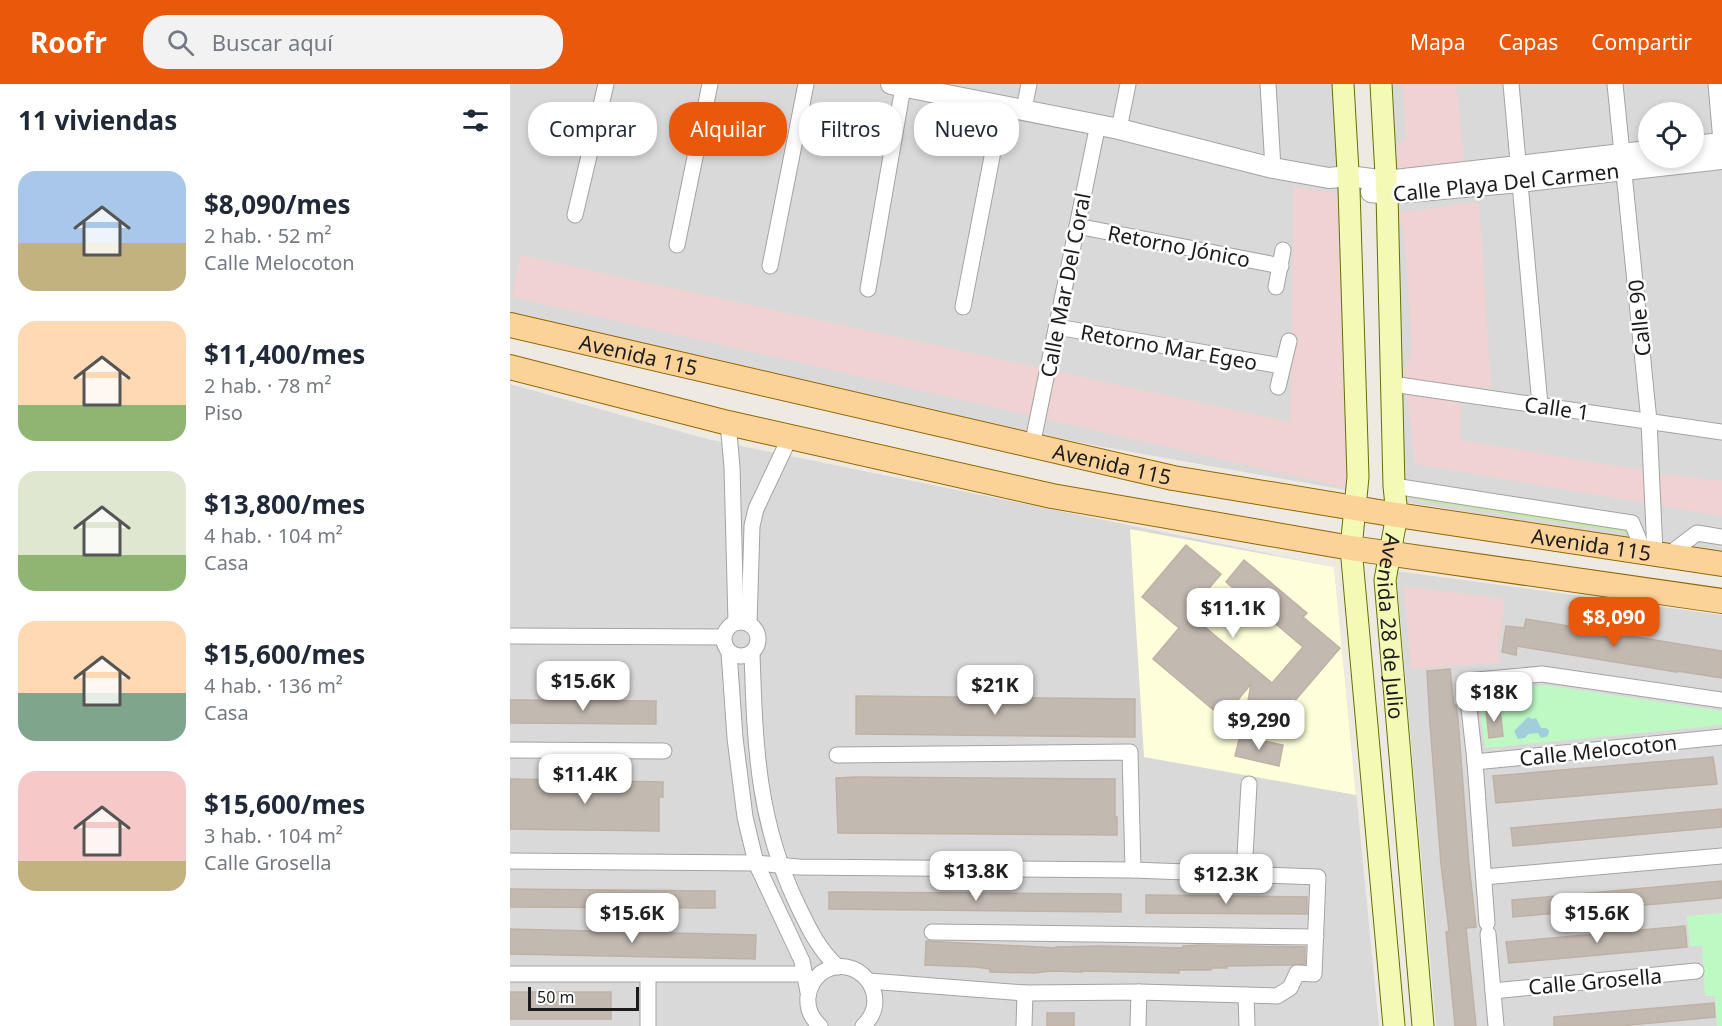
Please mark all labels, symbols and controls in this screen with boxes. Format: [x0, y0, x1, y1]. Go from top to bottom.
search box [143, 15, 563, 69]
text: Roofr [30, 23, 107, 61]
icon: search [164, 26, 197, 59]
text: Buscar aquí [212, 27, 333, 57]
text: Mapa [1410, 28, 1466, 56]
text: Capas [1499, 28, 1558, 56]
text: Compartir [1591, 28, 1692, 56]
text: 11 viviendas [18, 102, 177, 138]
chip: Comprar [528, 102, 657, 156]
chip: Alquilar [669, 102, 787, 156]
chip: Filtros [799, 102, 902, 156]
chip: Nuevo [914, 102, 1019, 156]
map controls [1638, 102, 1704, 168]
button: locate [1638, 102, 1704, 168]
icon: filters [459, 104, 492, 137]
street label: Calle Playa Del Carmen [1392, 156, 1620, 208]
text: $8,090/mes [204, 186, 350, 222]
street label: Calle Mar Del Coral [1033, 190, 1097, 380]
icon: home [66, 195, 138, 267]
street label: Retorno Jónico [1105, 218, 1253, 274]
text: 2 hab. · 52 m² [204, 222, 331, 249]
text: Calle Melocoton [204, 249, 355, 276]
street label: Calle 90 [1621, 278, 1657, 358]
street label: Retorno Mar Egeo [1078, 318, 1260, 376]
street label: Avenida 115 [577, 327, 701, 382]
text: $11,400/mes [204, 336, 365, 372]
icon: home [66, 345, 138, 417]
text: 2 hab. · 78 m² [204, 372, 331, 399]
street label: Calle 1 [1523, 390, 1591, 426]
text: Piso [204, 399, 243, 426]
street label: Avenida 115 [1050, 437, 1174, 491]
text: $13,800/mes [204, 486, 365, 522]
icon: home [66, 495, 138, 567]
street label: Avenida 115 [1530, 521, 1653, 567]
text: 4 hab. · 104 m² [204, 522, 343, 549]
street label: Avenida 28 de Julio [1371, 531, 1411, 720]
text: Casa [204, 549, 249, 576]
pin: $11.1K [1184, 588, 1282, 639]
text: $11.1K [1201, 594, 1265, 621]
pin: $8,090 [1565, 597, 1663, 648]
text: $8,090 [1583, 603, 1645, 630]
text: $15,600/mes [204, 636, 365, 672]
icon: home [66, 645, 138, 717]
pin: $15.6K [534, 661, 632, 712]
pin: $21K [959, 665, 1031, 716]
text: $15.6K [551, 667, 615, 694]
text: $21K [971, 671, 1019, 698]
text: 4 hab. · 136 m² [204, 672, 343, 699]
pin: $18K [1458, 672, 1530, 723]
text: $18K [1470, 678, 1518, 705]
text: Casa [204, 699, 249, 726]
pin: $9,290 [1210, 700, 1308, 751]
text: $9,290 [1228, 706, 1290, 733]
street label: Calle Melocoton [1518, 728, 1678, 772]
pin: $11.4K [536, 754, 634, 805]
text: $11.4K [553, 760, 617, 787]
text: $15,600/mes [204, 786, 365, 822]
icon: home [66, 795, 138, 867]
text: 3 hab. · 104 m² [204, 822, 343, 849]
text: Calle Grosella [204, 849, 332, 876]
pin: $13.8K [927, 851, 1025, 902]
pin: $12.3K [1177, 854, 1275, 905]
text: $13.8K [944, 857, 1008, 884]
text: $12.3K [1194, 860, 1258, 887]
pin: $15.6K [583, 893, 681, 944]
pin: $15.6K [1548, 893, 1646, 944]
text: $15.6K [600, 899, 664, 926]
text: $15.6K [1565, 899, 1629, 926]
street label: Calle Grosella [1527, 961, 1663, 1001]
scale bar [528, 984, 639, 1012]
text: 50 m [537, 986, 574, 1008]

